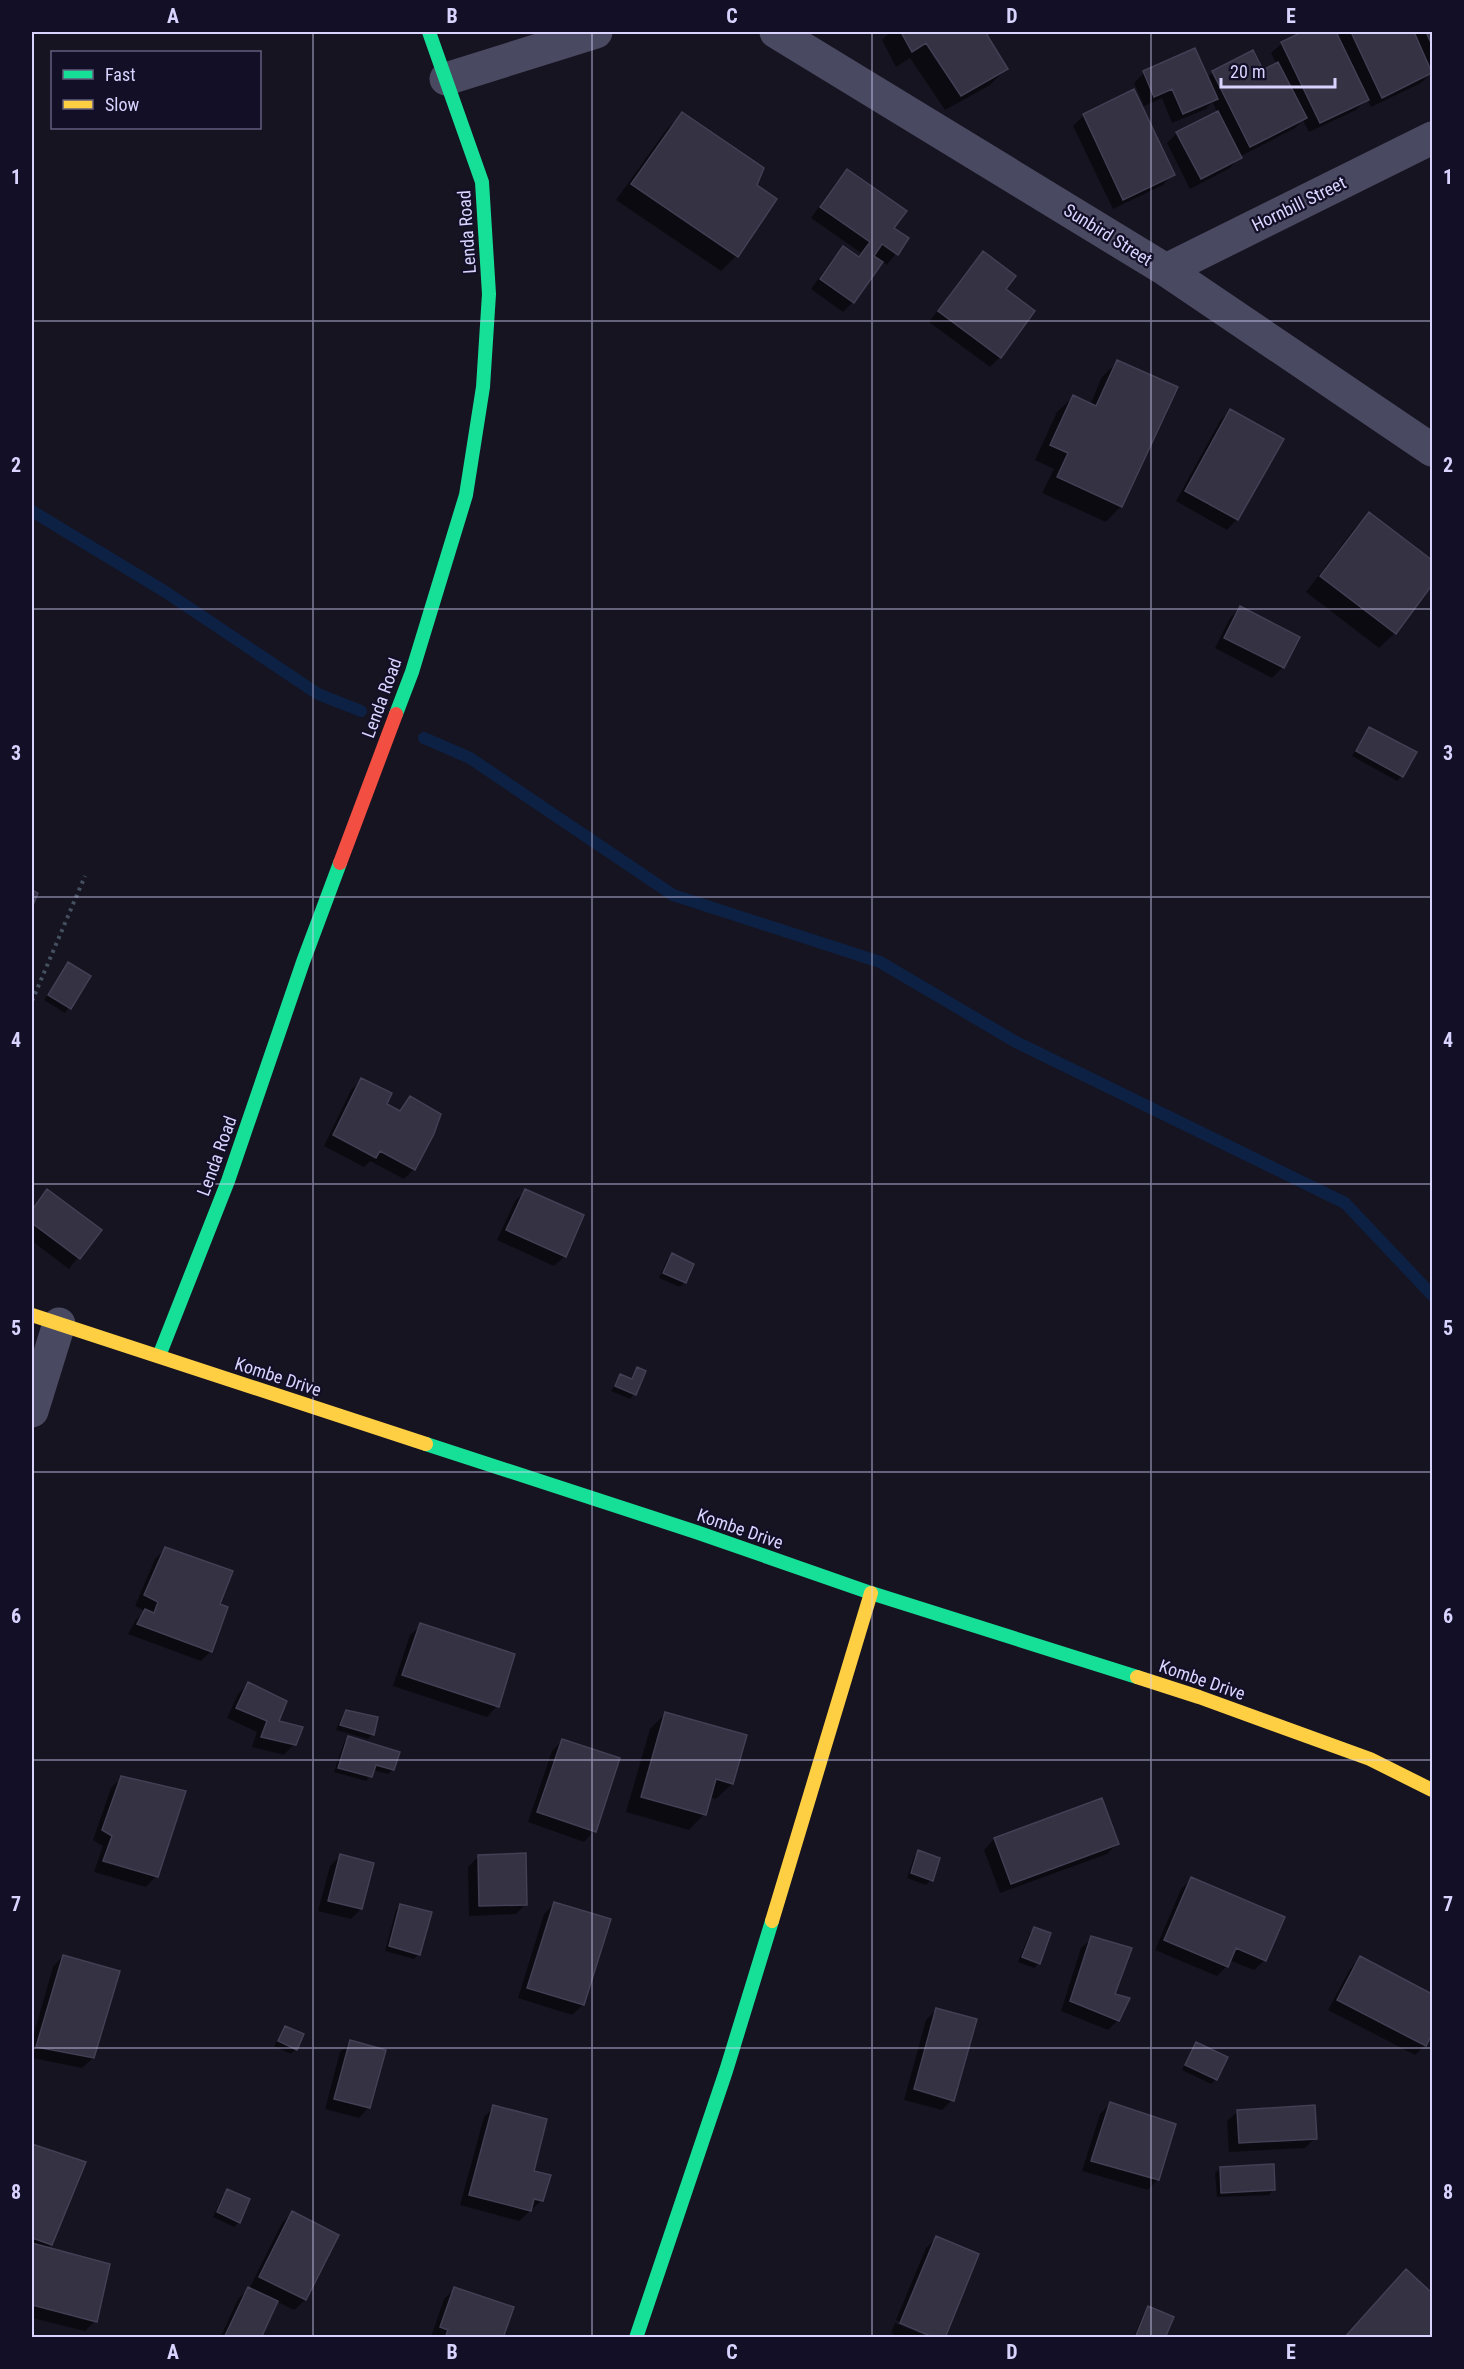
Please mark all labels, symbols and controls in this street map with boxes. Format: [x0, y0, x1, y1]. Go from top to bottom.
text: A [167, 4, 179, 28]
text: B [446, 4, 458, 28]
text: C [726, 4, 738, 28]
text: D [1006, 4, 1018, 28]
text: E [1286, 4, 1296, 28]
legend [51, 51, 261, 129]
scale bar [1221, 51, 1335, 89]
text: 20 m [1230, 61, 1265, 82]
text: Fast [105, 64, 136, 85]
text: Slow [105, 94, 140, 115]
text: 1 [11, 165, 21, 189]
text: 1 [1443, 165, 1453, 189]
street label: Hornbill Street [1248, 172, 1349, 235]
street label: Lenda Road [453, 190, 480, 274]
street label: Sunbird Street [1060, 199, 1156, 270]
text: 2 [11, 453, 21, 477]
text: 2 [1443, 453, 1453, 477]
street label: Lenda Road [357, 655, 406, 741]
text: 3 [11, 741, 21, 765]
text: 3 [1443, 741, 1453, 765]
text: 4 [11, 1028, 21, 1052]
text: 4 [1443, 1028, 1453, 1052]
street label: Lenda Road [192, 1113, 241, 1199]
text: 5 [11, 1316, 21, 1340]
text: 5 [1443, 1316, 1453, 1340]
street label: Kombe Drive [232, 1353, 324, 1400]
street label: Kombe Drive [694, 1504, 786, 1553]
text: 6 [11, 1604, 21, 1628]
text: 6 [1443, 1604, 1453, 1628]
street label: Kombe Drive [1156, 1655, 1248, 1704]
text: 7 [11, 1892, 21, 1916]
text: 7 [1443, 1892, 1453, 1916]
text: 8 [11, 2180, 21, 2204]
text: 8 [1443, 2180, 1453, 2204]
text: A [167, 2340, 179, 2364]
text: B [446, 2340, 458, 2364]
text: C [726, 2340, 738, 2364]
text: D [1006, 2340, 1018, 2364]
text: E [1286, 2340, 1296, 2364]

